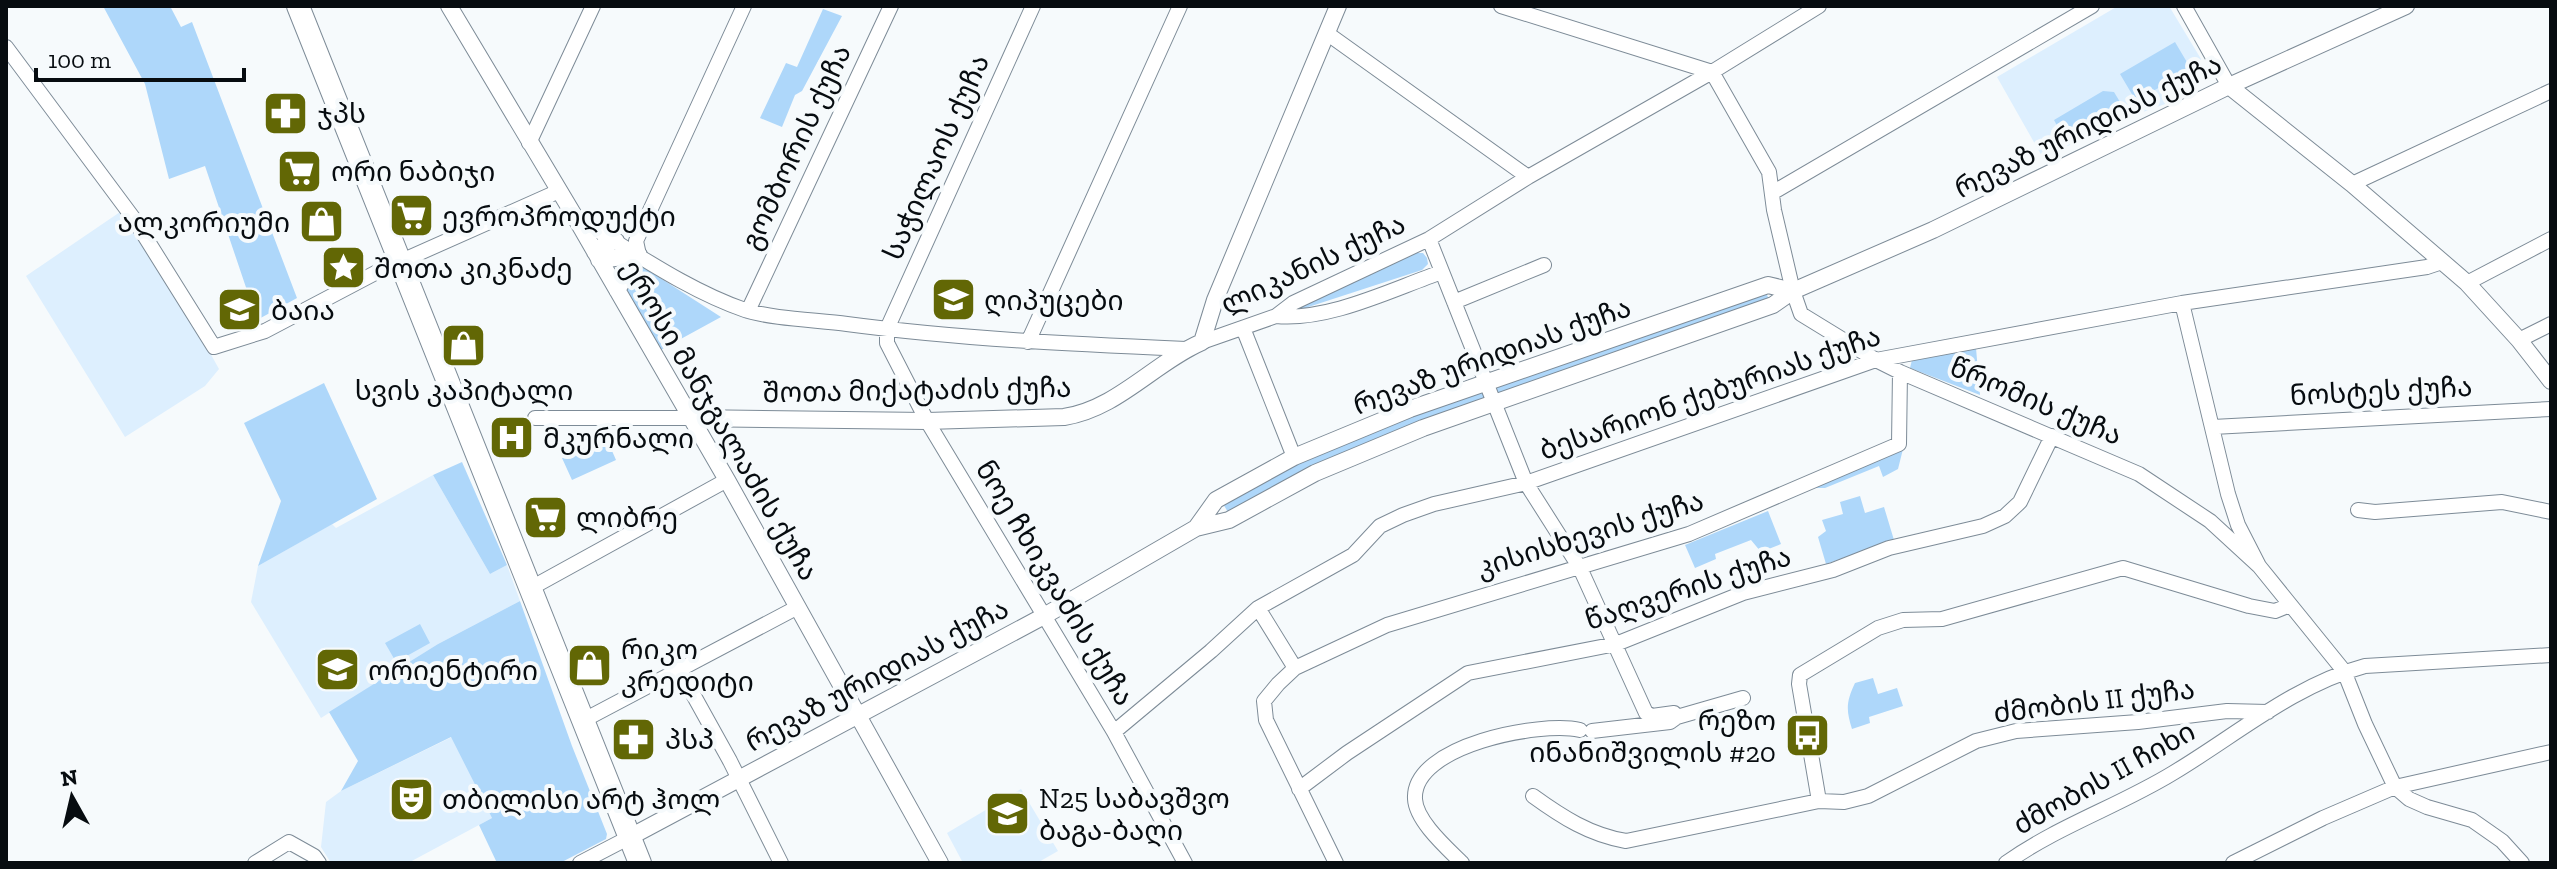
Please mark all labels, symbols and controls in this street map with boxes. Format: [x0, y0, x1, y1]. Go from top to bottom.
scale bar [36, 32, 244, 82]
street label: გომბორის ქუჩა [734, 39, 858, 255]
text: 100 m [48, 45, 111, 74]
street label: რევაზ ურიდიას ქუჩა [1949, 47, 2227, 205]
street label: საჭილაოს ქუჩა [876, 49, 996, 265]
pharmacy icon: ჯპს [262, 89, 310, 137]
place label: ჯპს [317, 97, 366, 130]
supermarket icon: ორი ნაბიჯი [276, 147, 324, 195]
place label: ორი ნაბიჯი [331, 155, 495, 188]
supermarket icon: ევროპროდუქტი [387, 192, 435, 240]
shop icon: ალკორიუმი [297, 198, 345, 246]
place label: ევროპროდუქტი [442, 200, 676, 233]
place label: ალკორიუმი [118, 206, 290, 239]
street label: ლიკანის ქუჩა [1216, 207, 1410, 321]
place icon: შოთა კიკნაძე [319, 244, 367, 292]
place label: შოთა კიკნაძე [374, 252, 573, 285]
street label: ეროსი მანჯგალაძის ქუჩა [614, 254, 826, 586]
school or university icon: ღიპუცები [929, 276, 977, 324]
place label: ღიპუცები [984, 284, 1124, 317]
school or university icon: ბაია [216, 286, 264, 334]
street label: რევაზ ურიდიას ქუჩა [1349, 290, 1635, 422]
place label: ბაია [271, 294, 335, 327]
street label: ბესარიონ ქებურიას ქუჩა [1535, 319, 1885, 467]
shop icon: სვის კაპიტალი [440, 321, 488, 369]
street label: წრომის ქუჩა [1945, 350, 2127, 452]
street label: ნოსტეს ქუჩა [2289, 370, 2473, 412]
street label: შოთა მიქატაძის ქუჩა [762, 371, 1072, 409]
place label: სვის კაპიტალი [355, 374, 573, 407]
hospital icon: მკურნალი [488, 414, 536, 462]
place label: მკურნალი [543, 422, 694, 455]
street label: ნოე ჩხიკვაძის ქუჩა [969, 454, 1141, 712]
street label: კისისხევის ქუჩა [1472, 484, 1708, 584]
supermarket icon: ლიბრე [521, 493, 569, 541]
place label: ლიბრე [576, 501, 678, 534]
street label: წაღვერის ქუჩა [1581, 539, 1795, 637]
street label: რევაზ ურიდიას ქუჩა [740, 592, 1014, 758]
place label: რიკო კრედიტი [621, 633, 754, 698]
shop icon: რიკო კრედიტი [566, 641, 614, 689]
school or university icon: ორიენტირი [313, 646, 361, 694]
place label: ორიენტირი [368, 654, 538, 687]
street label: ძმობის II ქუჩა [1991, 672, 2197, 730]
place label: რეზო ინანიშვილის #20 [1529, 704, 1776, 769]
bus stop icon: რეზო ინანიშვილის #20 [1783, 712, 1831, 760]
street label: ძმობის II ჩიხი [2007, 714, 2201, 842]
pharmacy icon: პსპ [610, 715, 658, 763]
place label: პსპ [665, 723, 714, 756]
north arrow [32, 757, 112, 837]
text: N [59, 763, 80, 792]
theatre icon: თბილისი არტ ჰოლ [387, 775, 435, 823]
place label: N25 საბავშვო ბაგა-ბაღი [1039, 782, 1230, 847]
place label: თბილისი არტ ჰოლ [442, 783, 720, 816]
school or university icon: N25 საბავშვო ბაგა-ბაღი [984, 790, 1032, 838]

